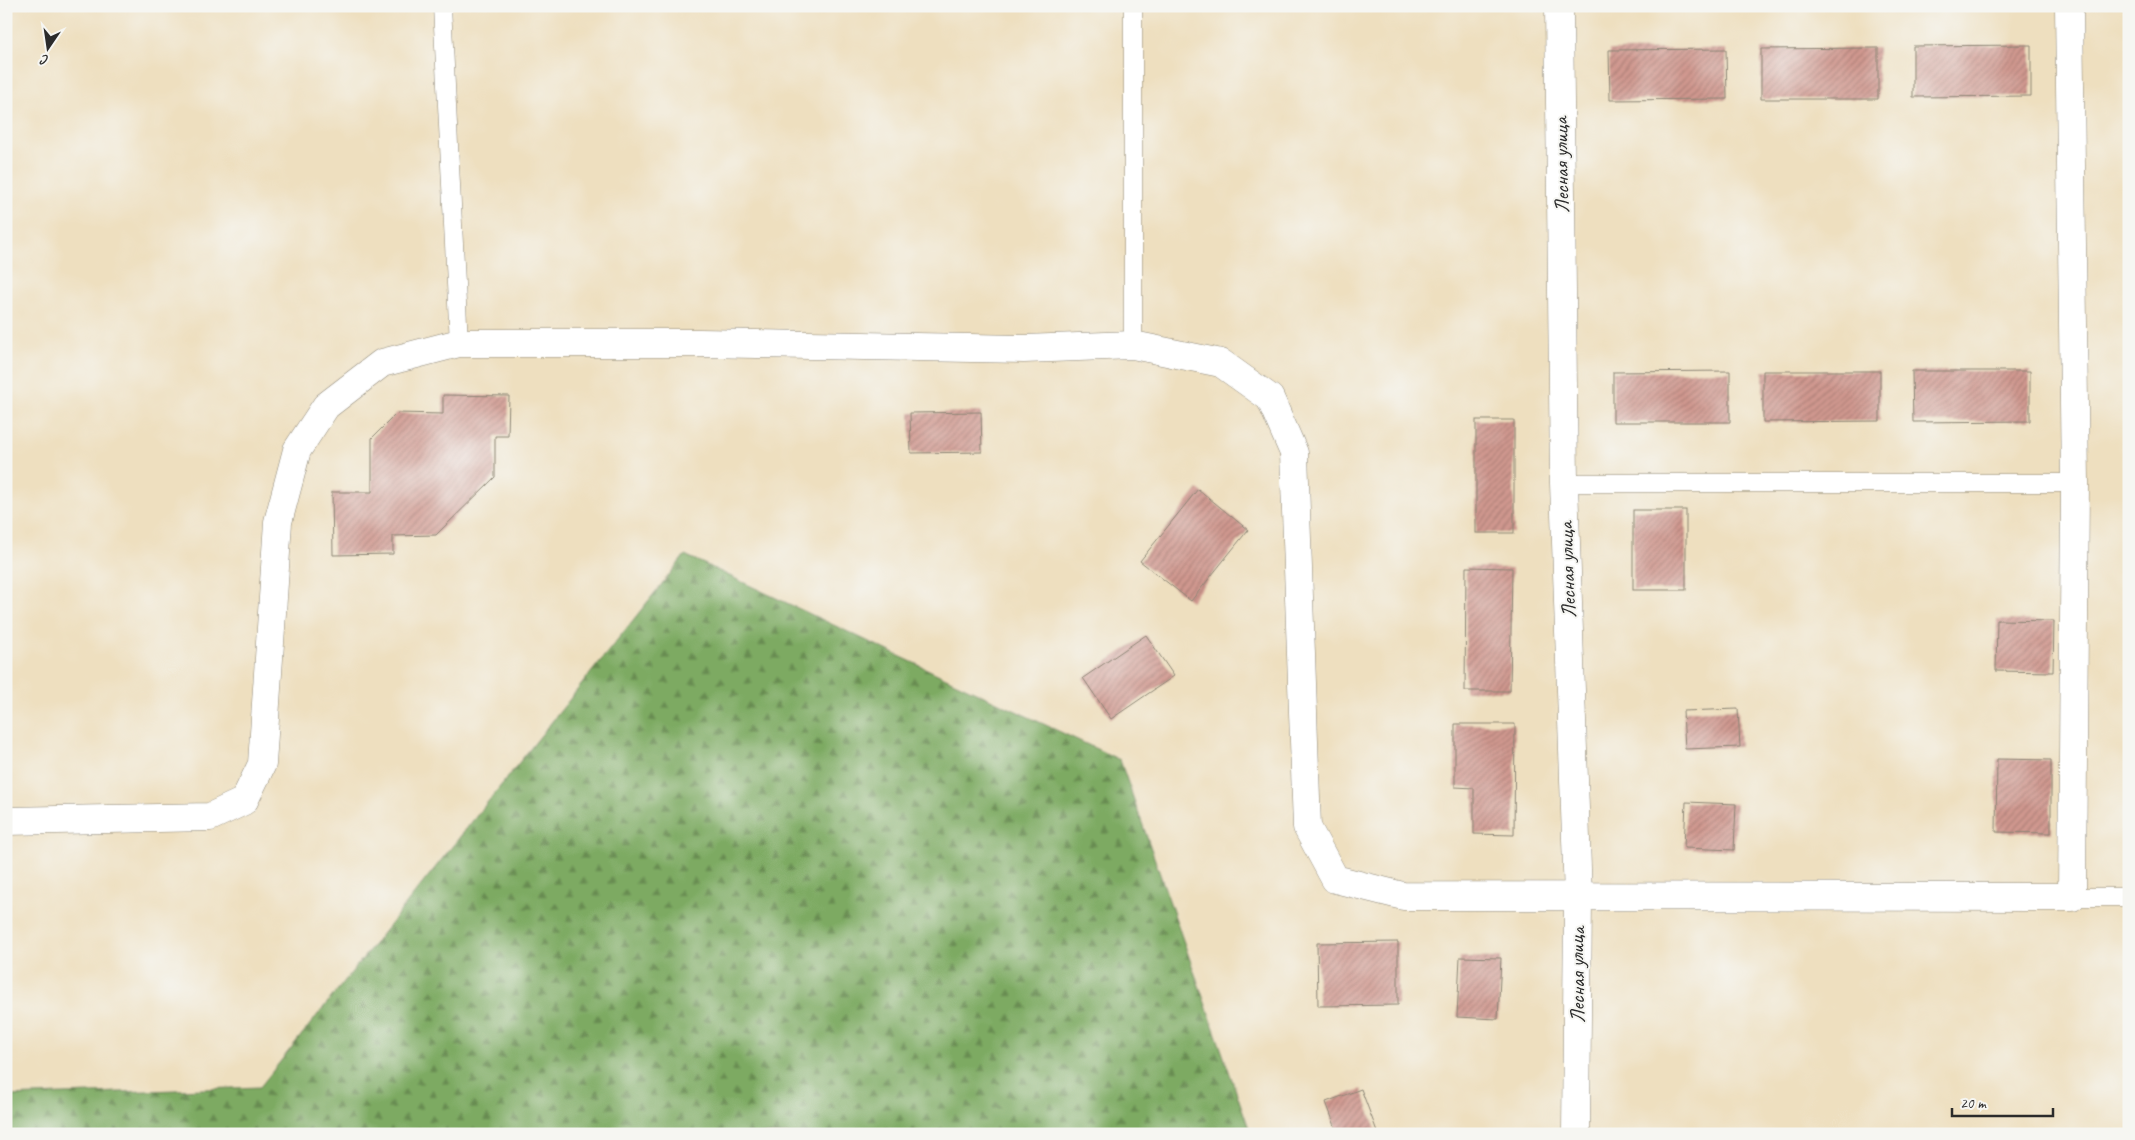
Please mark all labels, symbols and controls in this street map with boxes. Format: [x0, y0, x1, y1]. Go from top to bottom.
north arrow [22, 22, 72, 72]
text: С [38, 51, 50, 69]
street label: Лесная улица [1547, 114, 1575, 213]
street label: Лесная улица [1552, 519, 1582, 618]
street label: Лесная улица [1564, 925, 1590, 1023]
scale bar [1952, 1085, 2054, 1117]
text: 20 m [1960, 1094, 1987, 1113]

